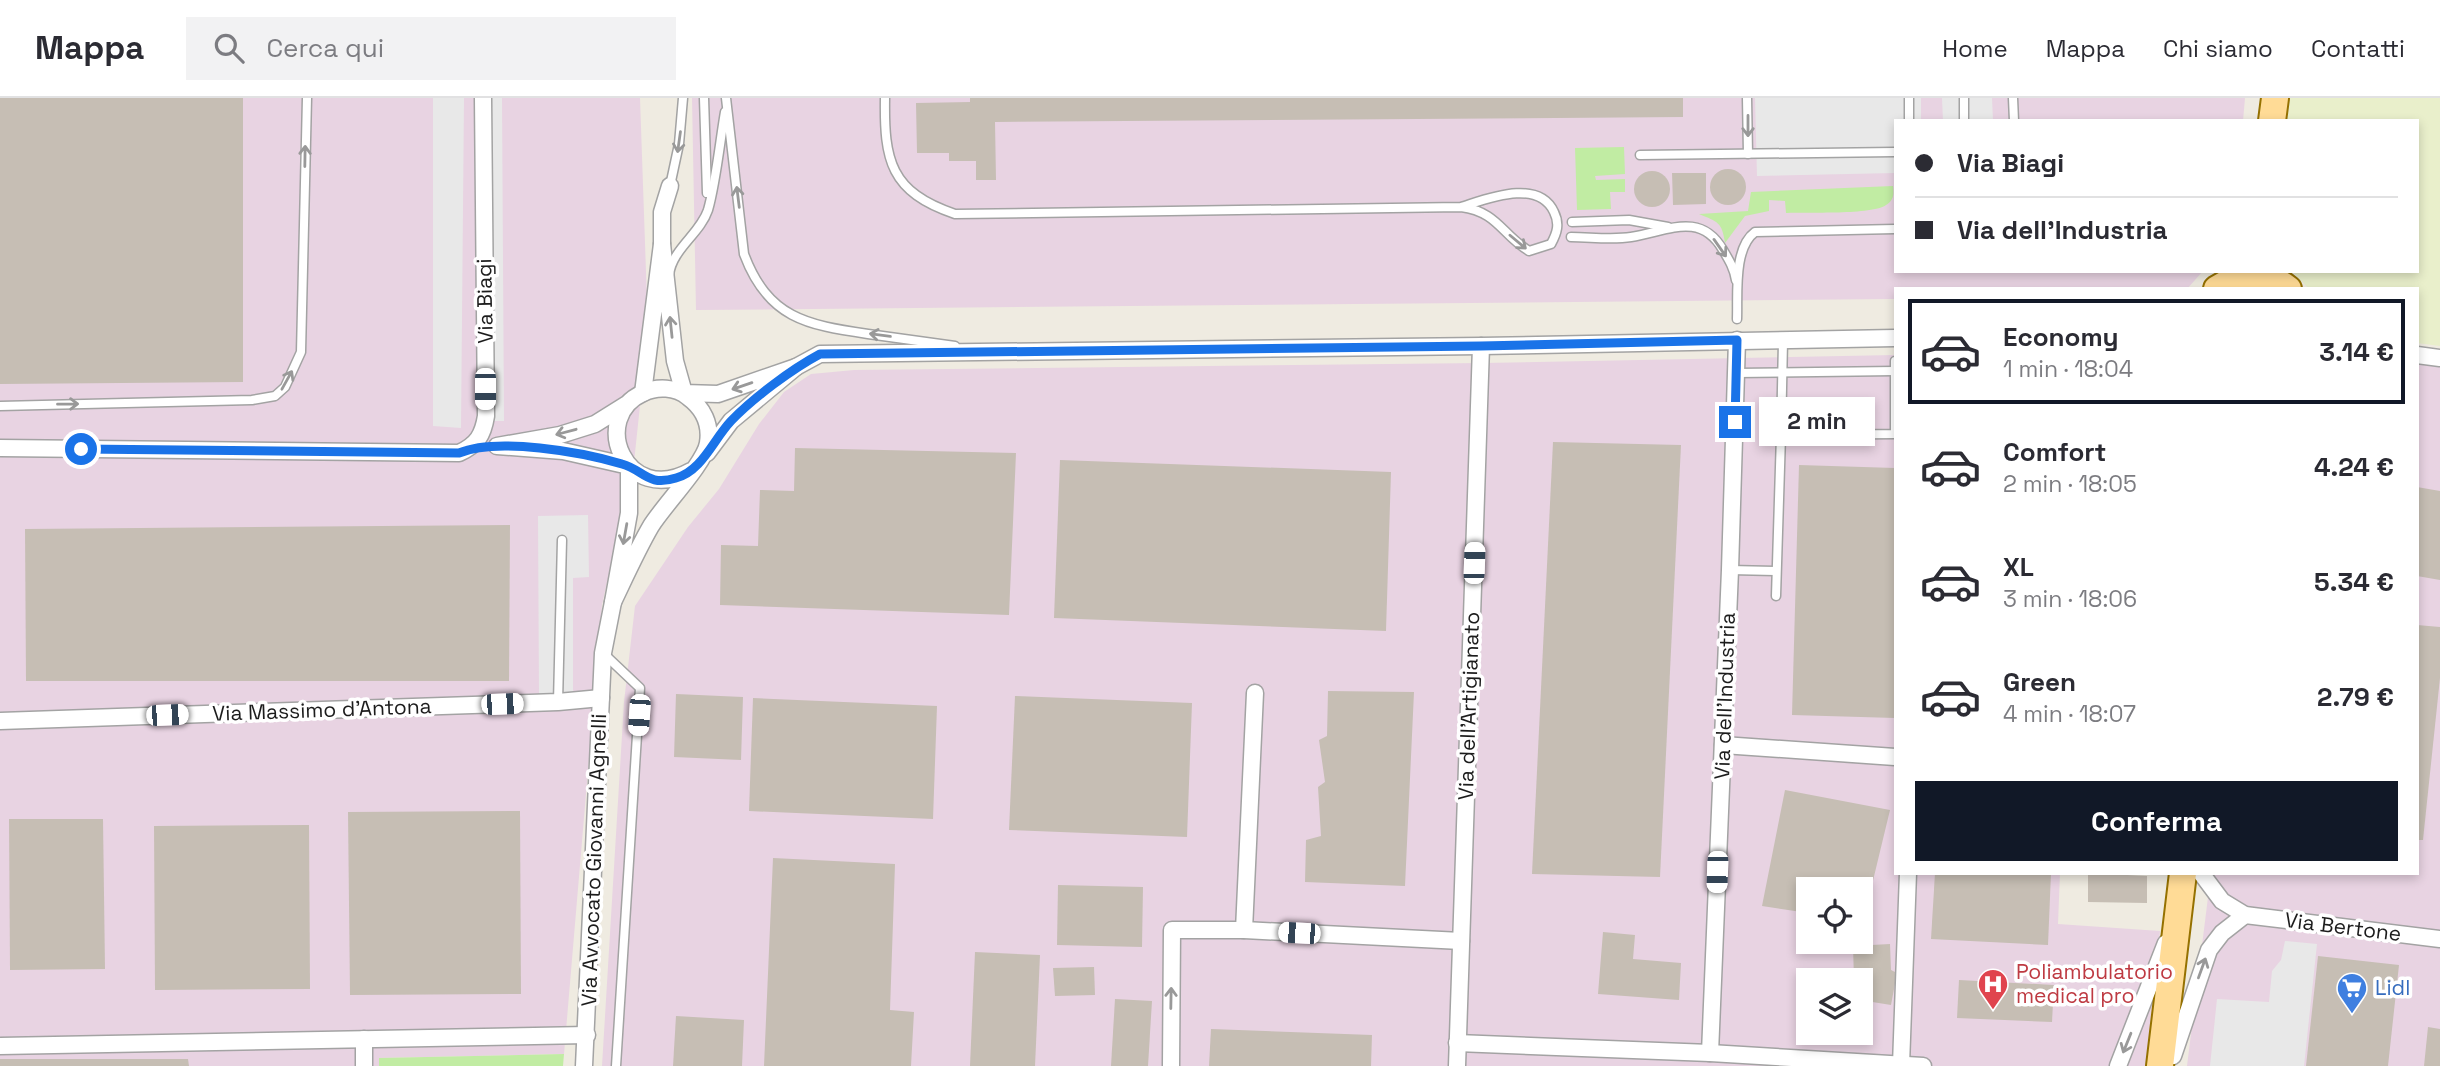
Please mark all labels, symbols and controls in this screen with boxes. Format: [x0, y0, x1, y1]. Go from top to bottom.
search box [186, 17, 676, 80]
text: Mappa [35, 27, 144, 69]
icon: search [210, 29, 248, 67]
text: Cerca qui [266, 31, 384, 65]
text: Home [1942, 33, 2008, 64]
text: Mappa [2046, 33, 2125, 64]
text: Chi siamo [2163, 33, 2273, 64]
text: Contatti [2311, 33, 2405, 64]
one-way arrow [1741, 114, 1755, 137]
one-way arrow [672, 130, 685, 153]
one-way arrow [299, 145, 312, 168]
text: Via Biagi [1957, 146, 2064, 180]
one-way arrow [731, 186, 744, 209]
text: Via dell'Industria [1957, 213, 2168, 247]
one-way arrow [1508, 234, 1526, 249]
one-way arrow [1713, 238, 1727, 257]
street label: Via Biagi [470, 258, 499, 344]
one-way arrow [664, 316, 677, 339]
icon: car [1919, 320, 1982, 383]
text: Economy [2003, 320, 2119, 354]
one-way arrow [869, 329, 892, 342]
text: 3.14 € [2319, 335, 2394, 369]
text: 1 min · 18:04 [2003, 354, 2133, 384]
car [475, 368, 496, 410]
one-way arrow [280, 371, 294, 391]
one-way arrow [732, 381, 754, 393]
one-way arrow [56, 398, 79, 411]
callout: 2 min [1760, 398, 1875, 446]
route end [1719, 406, 1751, 438]
text: 2 min [1787, 406, 1847, 436]
one-way arrow [555, 427, 577, 440]
route start [65, 433, 97, 465]
icon: car [1919, 435, 1982, 498]
text: Comfort [2003, 435, 2106, 469]
text: 4.24 € [2314, 450, 2394, 484]
text: 2 min · 18:05 [2003, 469, 2137, 499]
one-way arrow [618, 522, 631, 545]
car [1463, 542, 1486, 584]
icon: car [1919, 550, 1982, 613]
text: XL [2003, 550, 2034, 584]
text: 5.34 € [2314, 565, 2394, 599]
text: 3 min · 18:06 [2003, 584, 2137, 614]
street label: Via dell'Artigianato [1452, 611, 1485, 801]
street label: Via dell'Industria [1708, 612, 1741, 780]
icon: car [1919, 665, 1982, 728]
text: Green [2003, 665, 2076, 699]
text: 2.79 € [2317, 680, 2394, 714]
street label: Via Massimo d'Antona [212, 692, 432, 727]
car [481, 693, 524, 715]
car [628, 693, 651, 737]
text: 4 min · 18:07 [2003, 699, 2136, 729]
car [146, 704, 189, 726]
street label: Via Avvocato Giovanni Agnelli [575, 713, 612, 1007]
button: Conferma [1915, 781, 2398, 861]
car [1706, 851, 1729, 893]
map controls [1796, 877, 1873, 1045]
button: locate [1796, 877, 1873, 954]
street label: Via Bertone [2283, 906, 2403, 947]
car [1278, 921, 1321, 945]
place label: Poliambulatorio medical pro [2016, 958, 2173, 1009]
one-way arrow [2197, 958, 2209, 980]
hospital icon: Poliambulatorio medical pro [1976, 967, 2010, 1011]
button: layers [1796, 968, 1873, 1045]
supermarket icon: Lidl [2335, 971, 2369, 1015]
place label: Lidl [2375, 974, 2410, 1001]
one-way arrow [1164, 987, 1178, 1010]
one-way arrow [2119, 1031, 2132, 1053]

